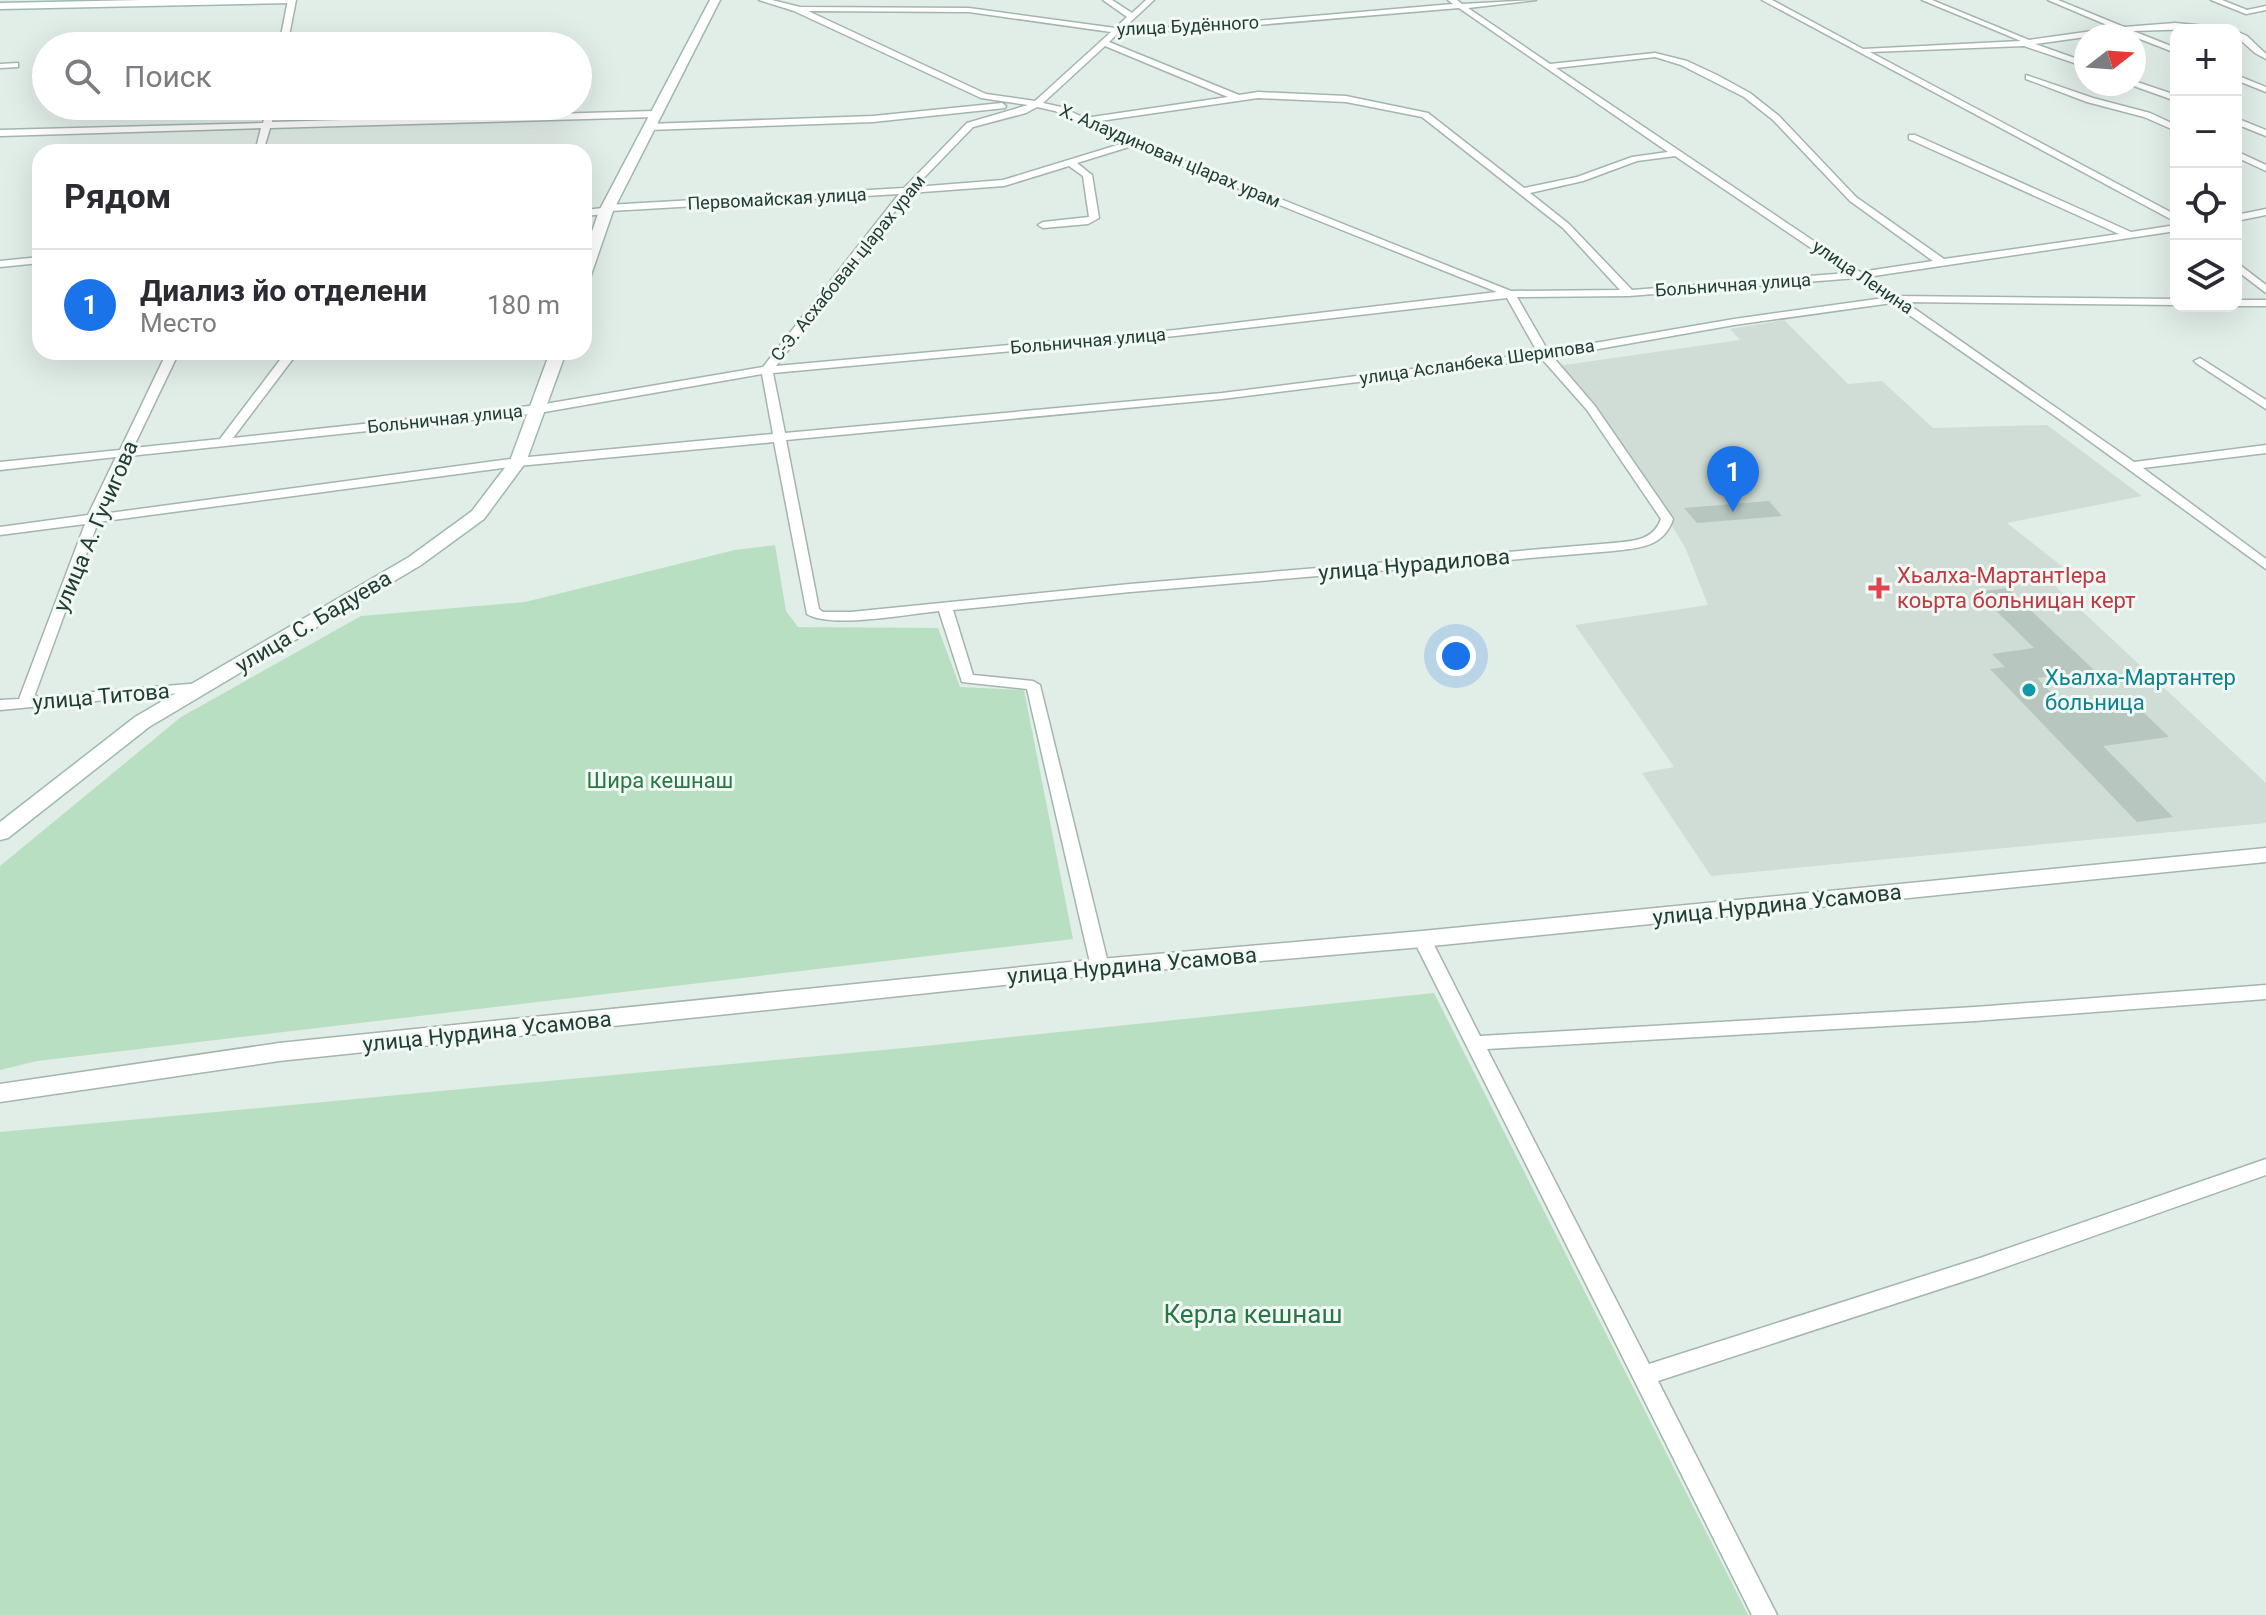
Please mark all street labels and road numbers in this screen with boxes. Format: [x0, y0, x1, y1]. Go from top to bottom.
street label: улица Будённого [1116, 11, 1260, 40]
street label: Х. Алаудинован цIарах урам [1057, 99, 1284, 212]
street label: С-Э. Асхабован цIарах урам [766, 170, 929, 365]
street label: Первомайская улица [687, 183, 867, 214]
street label: улица Ленина [1809, 235, 1918, 318]
street label: Больничная улица [1654, 269, 1812, 300]
street label: Больничная улица [1009, 323, 1167, 358]
street label: улица Асланбека Шерипова [1358, 335, 1596, 388]
street label: Больничная улица [366, 400, 524, 437]
street label: улица А. Гучигова [48, 437, 143, 615]
street label: улица Нурадилова [1317, 544, 1511, 585]
street label: улица С. Бадуева [231, 565, 396, 678]
street label: улица Титова [32, 678, 171, 715]
street label: улица Нурдина Усамова [1651, 879, 1903, 930]
street label: улица Нурдина Усамова [1006, 942, 1258, 989]
street label: улица Нурдина Усамова [361, 1006, 613, 1057]

